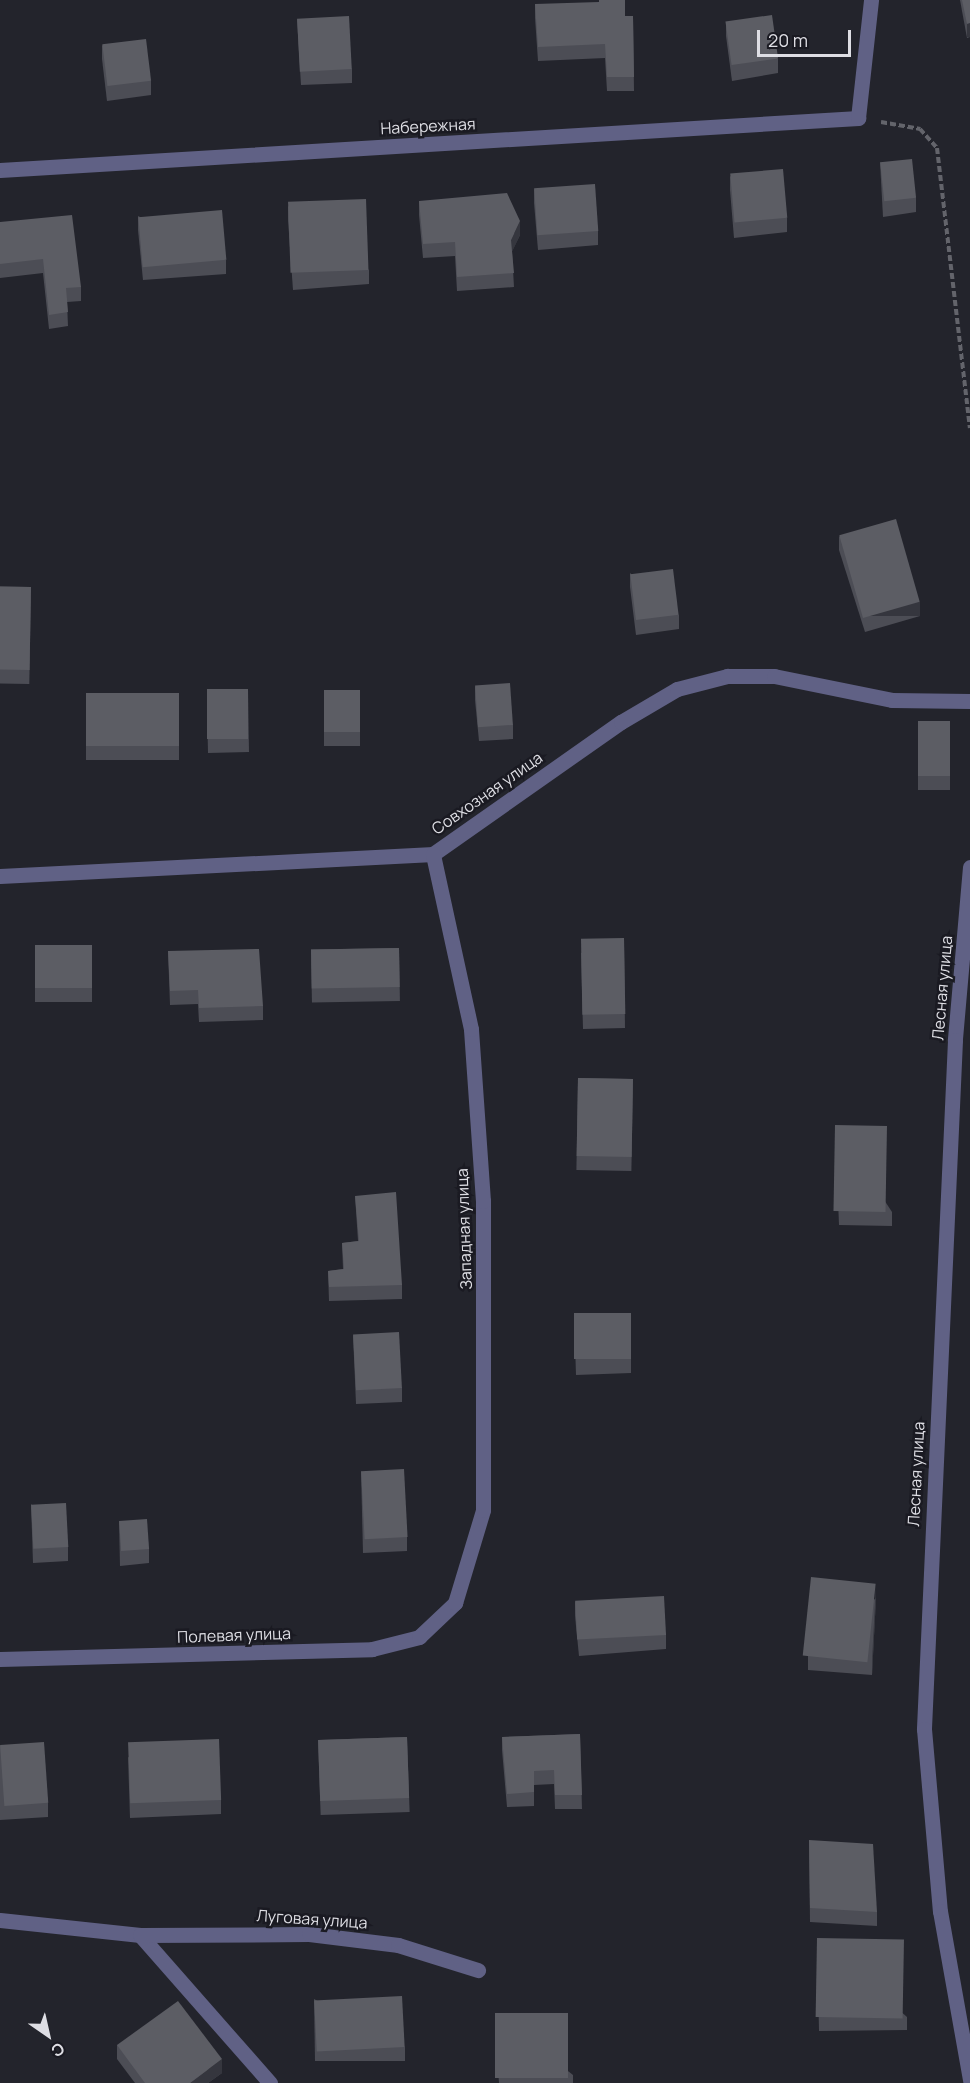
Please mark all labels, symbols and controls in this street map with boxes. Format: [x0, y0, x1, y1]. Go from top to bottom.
scale bar [760, 18, 854, 56]
text: 20 m [768, 28, 808, 52]
street label: Набережная [380, 114, 476, 138]
street label: Совхозная улица [428, 748, 546, 838]
street label: Лесная улица [928, 935, 956, 1041]
street label: Западная улица [452, 1168, 476, 1290]
street label: Лесная улица [904, 1421, 928, 1527]
street label: Полевая улица [177, 1623, 291, 1647]
street label: Луговая улица [256, 1906, 368, 1932]
north arrow [18, 2005, 78, 2065]
text: С [47, 2037, 69, 2062]

